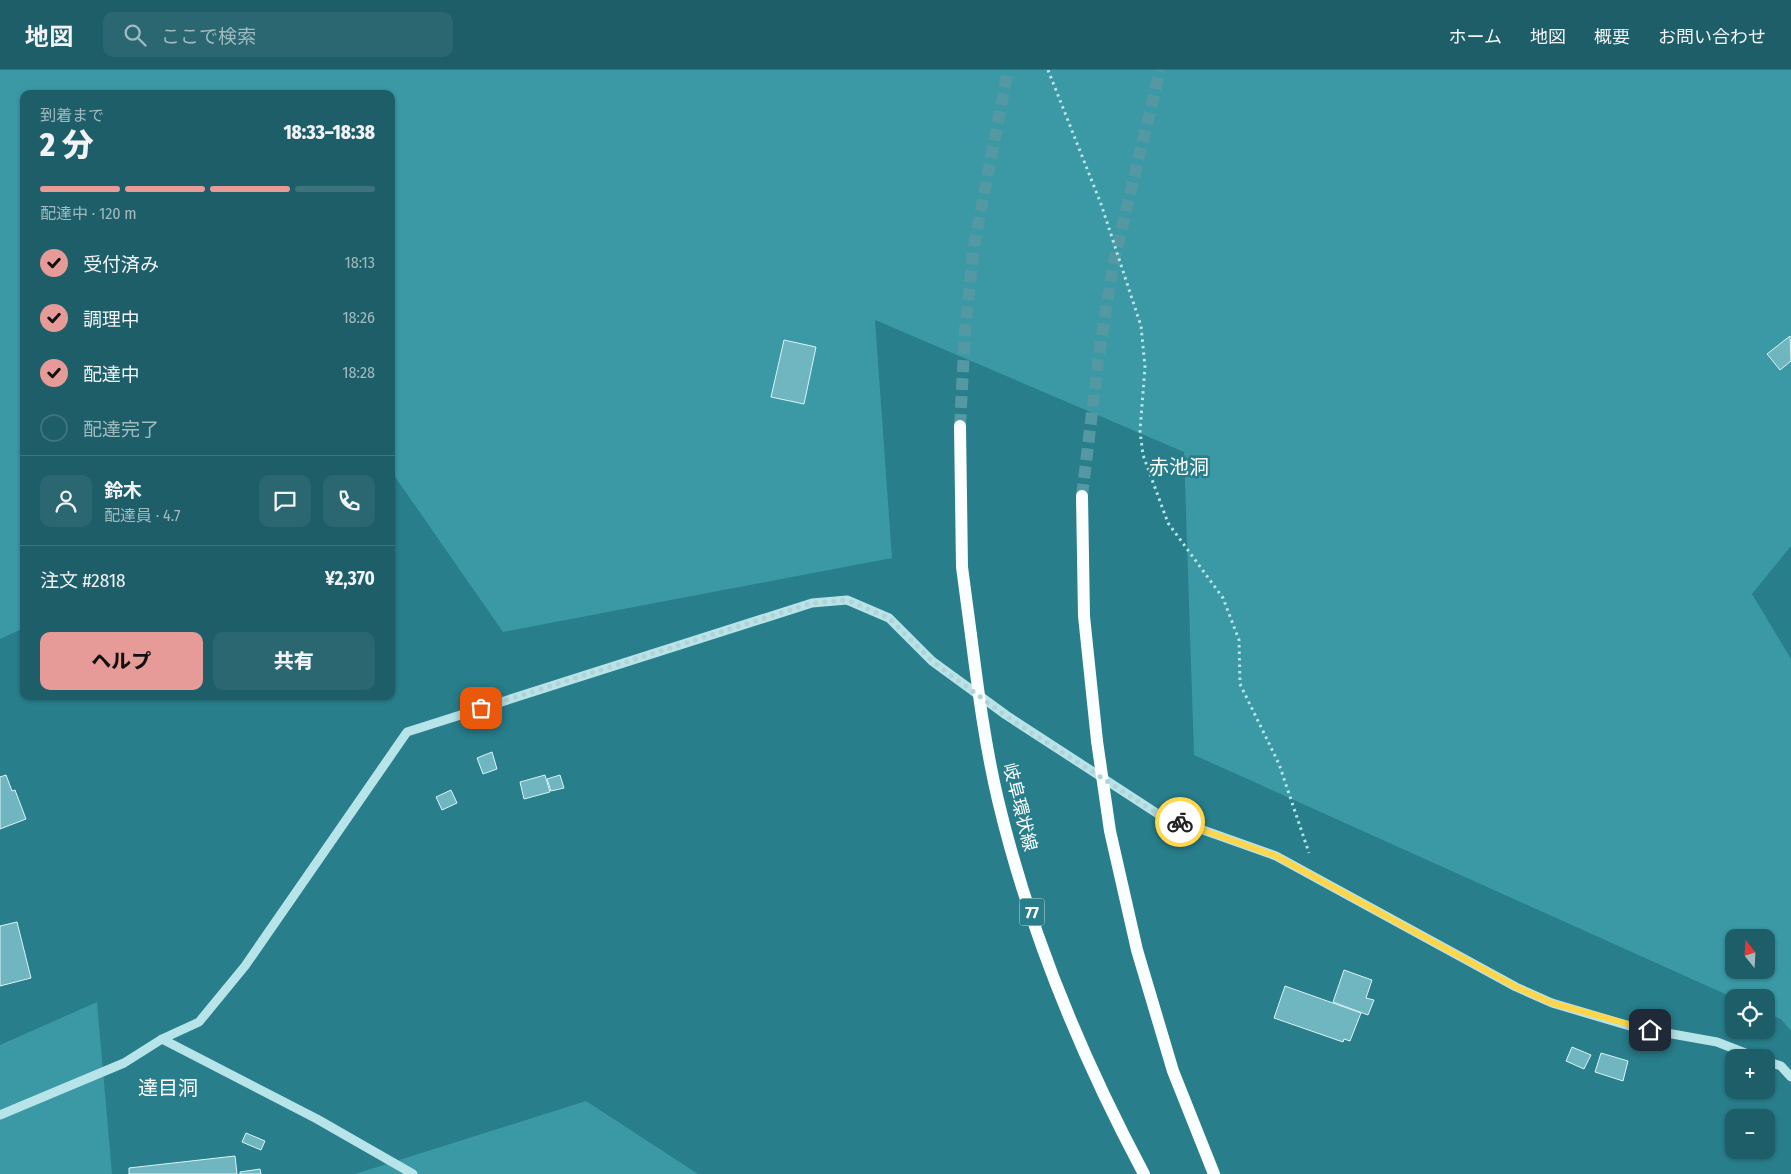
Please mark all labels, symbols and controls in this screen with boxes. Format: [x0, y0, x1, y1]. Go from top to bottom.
search box [103, 12, 453, 57]
icon: search [121, 21, 149, 49]
text: 地図 [25, 23, 73, 51]
text: ここで検索 [161, 25, 256, 48]
text: ホーム [1449, 26, 1502, 48]
text: 地図 [1530, 26, 1566, 48]
text: 概要 [1594, 26, 1630, 48]
text: お問い合わせ [1658, 26, 1766, 48]
text: 到着まで [40, 106, 104, 125]
text: 18:33–18:38 [283, 121, 375, 144]
text: 2 分 [40, 126, 93, 164]
text: 配達中 · 120 m [40, 204, 137, 223]
icon: check [40, 249, 68, 277]
text: 受付済み [83, 253, 159, 276]
text: 18:13 [345, 253, 375, 272]
icon: check [40, 304, 68, 332]
text: 調理中 [83, 308, 140, 331]
text: 18:26 [342, 308, 375, 327]
icon: check [40, 359, 68, 387]
text: 配達中 [83, 363, 140, 386]
text: 18:28 [342, 363, 375, 382]
text: 配達完了 [83, 418, 159, 441]
district label: 赤池洞 [1149, 455, 1209, 479]
button: person [40, 475, 92, 527]
button: chat [259, 475, 311, 527]
button: phone [323, 475, 375, 527]
text: 鈴木 [104, 479, 142, 502]
text: 配達員 · 4.7 [104, 506, 181, 525]
text: ¥2,370 [325, 567, 375, 590]
text: 注文 #2818 [40, 569, 126, 592]
button: ヘルプ [40, 632, 203, 690]
button: 共有 [213, 632, 375, 690]
pin [460, 687, 502, 729]
icon: bag [467, 694, 495, 722]
street label: 岐阜環状線 [998, 761, 1042, 853]
courier [1155, 797, 1205, 847]
icon: bike [1166, 808, 1194, 836]
road number: 77 [1020, 899, 1044, 926]
north arrow [1725, 929, 1775, 979]
map controls [1725, 929, 1775, 1159]
button: locate [1725, 989, 1775, 1039]
pin [1629, 1009, 1671, 1051]
icon: home [1636, 1016, 1664, 1044]
button: + [1725, 1049, 1775, 1099]
district label: 達目洞 [138, 1076, 198, 1100]
button: − [1725, 1109, 1775, 1159]

